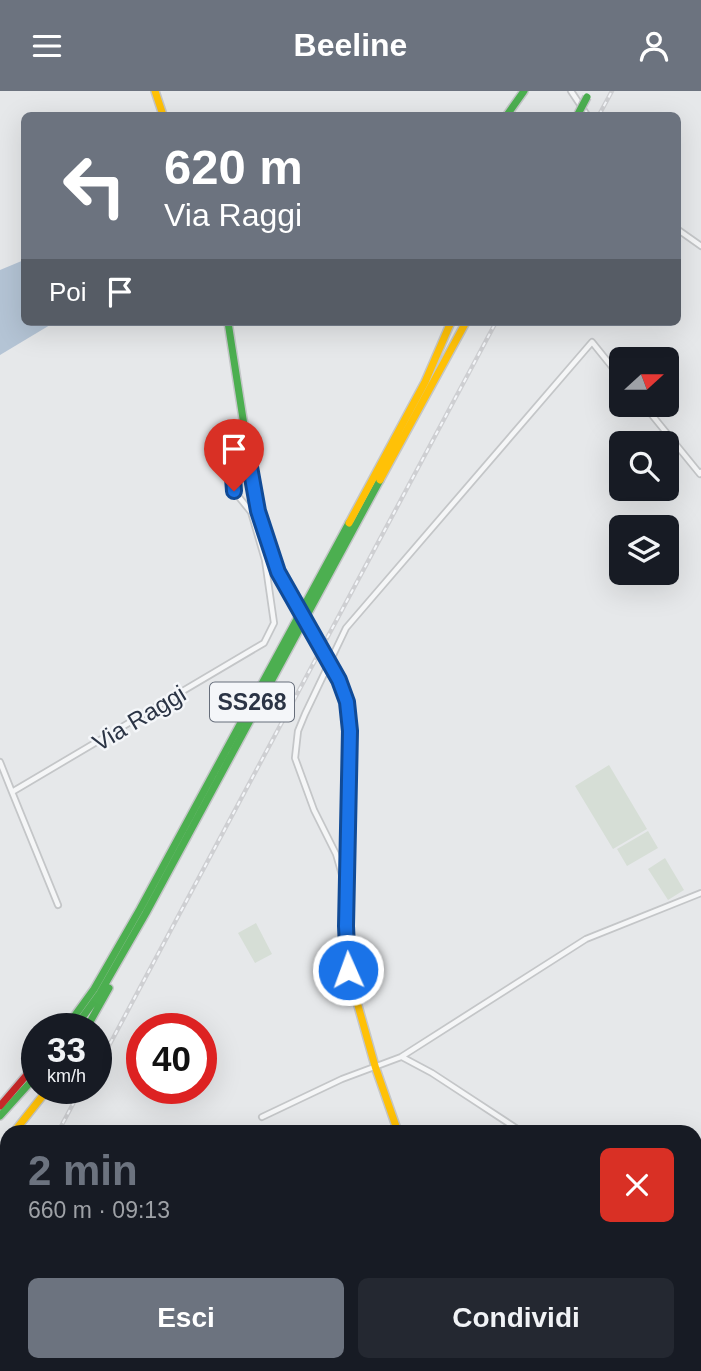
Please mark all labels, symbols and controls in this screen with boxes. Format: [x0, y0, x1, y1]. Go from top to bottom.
icon: menu [28, 27, 66, 65]
text: Beeline [294, 27, 407, 63]
icon: person [635, 27, 673, 65]
icon: left [49, 140, 140, 231]
text: 620 m [164, 140, 303, 194]
text: Via Raggi [164, 197, 302, 233]
icon: arrive [101, 273, 139, 311]
text: Poi [49, 277, 87, 307]
north arrow [609, 347, 679, 417]
map controls [609, 347, 679, 585]
pin [204, 419, 264, 491]
icon: arrive [215, 430, 253, 468]
button: search [609, 431, 679, 501]
button: layers [609, 515, 679, 585]
street label: Via Raggi [88, 680, 190, 756]
road number: SS268 [210, 683, 294, 722]
position arrow [311, 933, 385, 1007]
speed limit sign: 40 [126, 1013, 217, 1104]
text: 33 [47, 1030, 86, 1069]
text: km/h [47, 1066, 86, 1086]
text: 2 min [28, 1147, 138, 1194]
button: close [600, 1148, 674, 1222]
text: 660 m · 09:13 [28, 1197, 170, 1223]
button: Esci [28, 1278, 344, 1358]
button: Condividi [358, 1278, 674, 1358]

